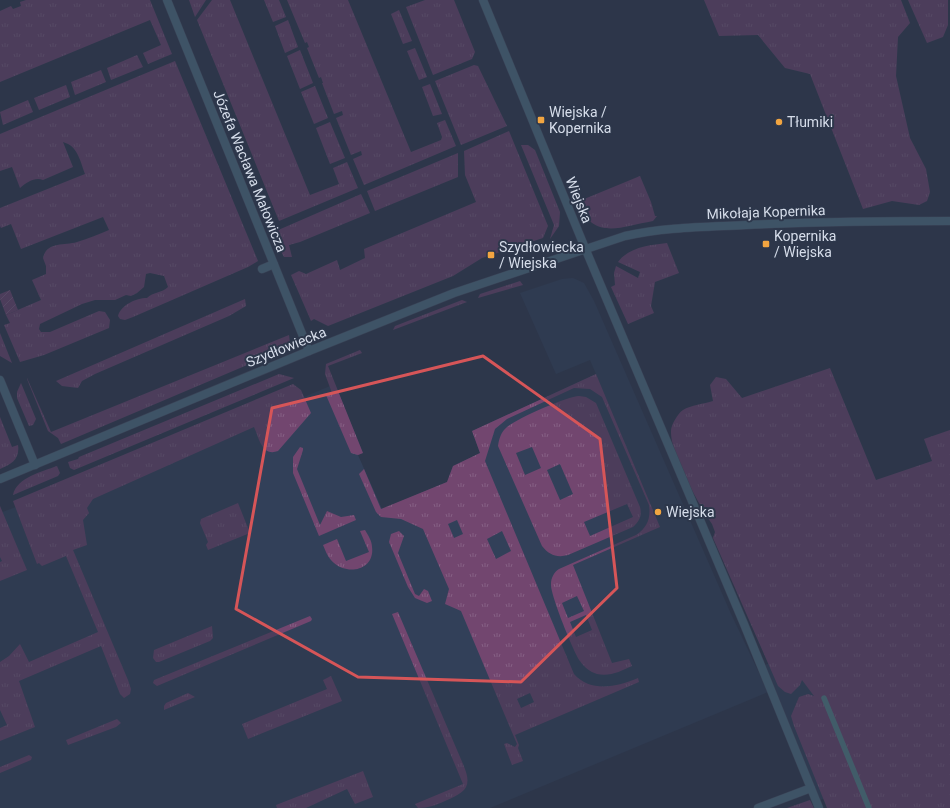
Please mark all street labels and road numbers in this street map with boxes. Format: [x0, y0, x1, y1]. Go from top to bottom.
street label: Józefa Wacława Małowicza [210, 88, 290, 254]
street label: Wiejska [562, 174, 596, 226]
street label: Mikołaja Kopernika [706, 202, 826, 222]
street label: Szydłowiecka [244, 324, 328, 370]

